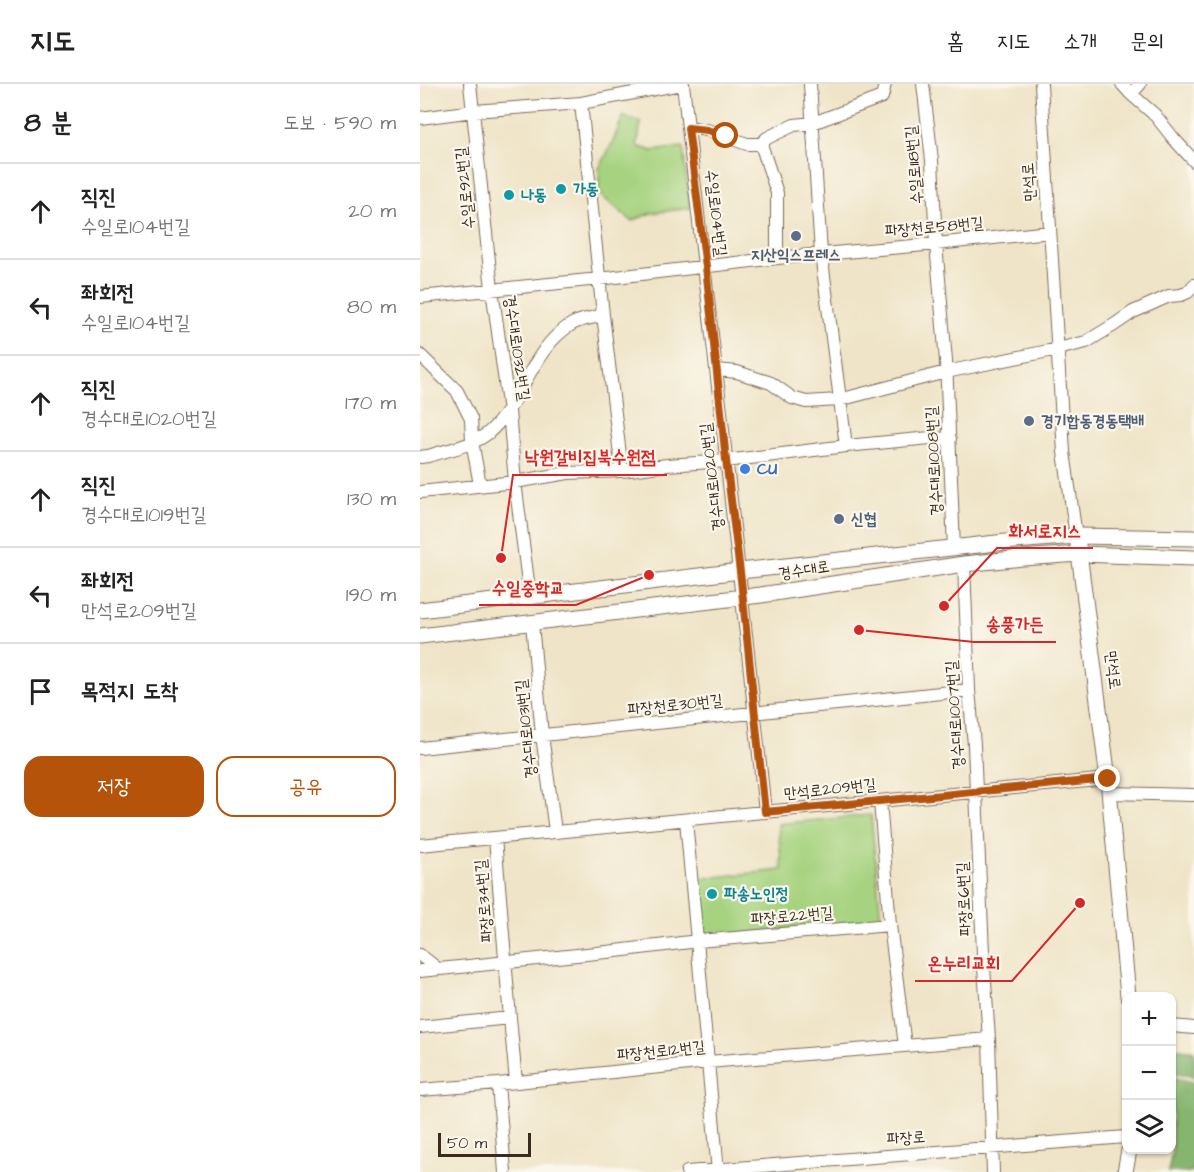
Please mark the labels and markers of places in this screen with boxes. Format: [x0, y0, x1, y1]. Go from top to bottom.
place label: 가동 [573, 178, 599, 200]
marker: 가동 [554, 182, 568, 196]
place label: 나동 [521, 184, 547, 206]
marker: 나동 [502, 188, 516, 202]
marker: 지산익스프레스 [789, 229, 803, 243]
place label: 지산익스프레스 [751, 244, 841, 266]
place label: 경기합동경동택배 [1041, 410, 1144, 432]
marker: 경기합동경동택배 [1022, 414, 1036, 428]
callout: 낙원갈비집북수원점 [513, 439, 667, 475]
place label: CU [757, 458, 777, 480]
marker: CU [738, 462, 752, 476]
place label: 신협 [851, 508, 877, 530]
marker: 신협 [832, 512, 846, 526]
callout: 화서로지스 [997, 512, 1093, 548]
callout: 수일중학교 [479, 569, 576, 605]
callout: 송풍가든 [974, 606, 1056, 642]
place label: 파송노인정 [724, 883, 788, 905]
marker: 파송노인정 [705, 887, 719, 901]
callout: 온누리교회 [915, 945, 1012, 981]

